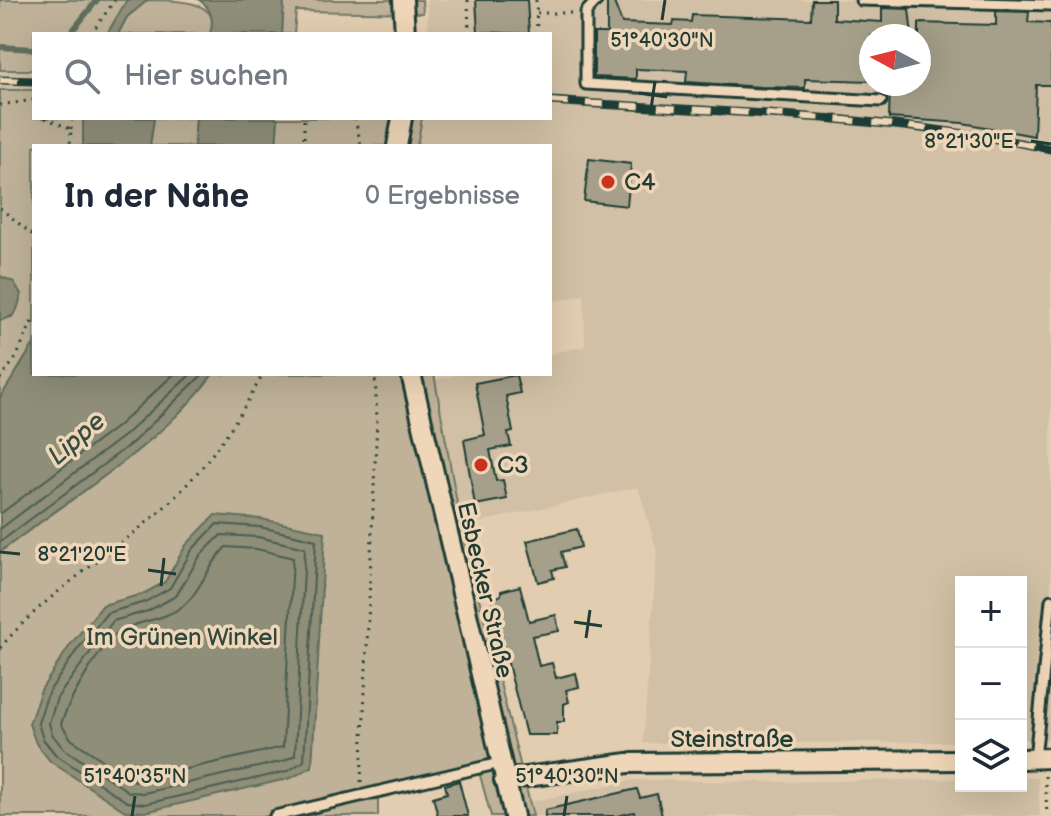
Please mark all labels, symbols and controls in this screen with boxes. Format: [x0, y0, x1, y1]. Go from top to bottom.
north arrow [859, 24, 931, 96]
text: 51°40'30"N [610, 29, 714, 53]
search box [32, 32, 552, 120]
icon: search [60, 54, 104, 98]
text: Hier suchen [124, 58, 289, 94]
text: 8°21'30"E [924, 130, 1014, 154]
place label: C4 [624, 168, 656, 197]
marker: C4 [599, 173, 617, 191]
text: In der Nähe [64, 176, 249, 217]
text: 0 Ergebnisse [365, 181, 520, 212]
water label: Lippe [42, 406, 112, 472]
place label: C3 [497, 451, 529, 480]
marker: C3 [472, 456, 490, 474]
street label: Esbecker Straße [451, 499, 519, 681]
text: 8°21'20"E [38, 543, 126, 567]
map controls [955, 576, 1027, 792]
button: + [955, 576, 1027, 648]
park label: Im Grünen Winkel [86, 623, 278, 652]
button: − [955, 648, 1027, 720]
button: layers [955, 720, 1027, 792]
street label: Steinstraße [670, 725, 794, 754]
text: 51°40'35"N [83, 765, 187, 789]
text: 51°40'30"N [515, 765, 619, 789]

